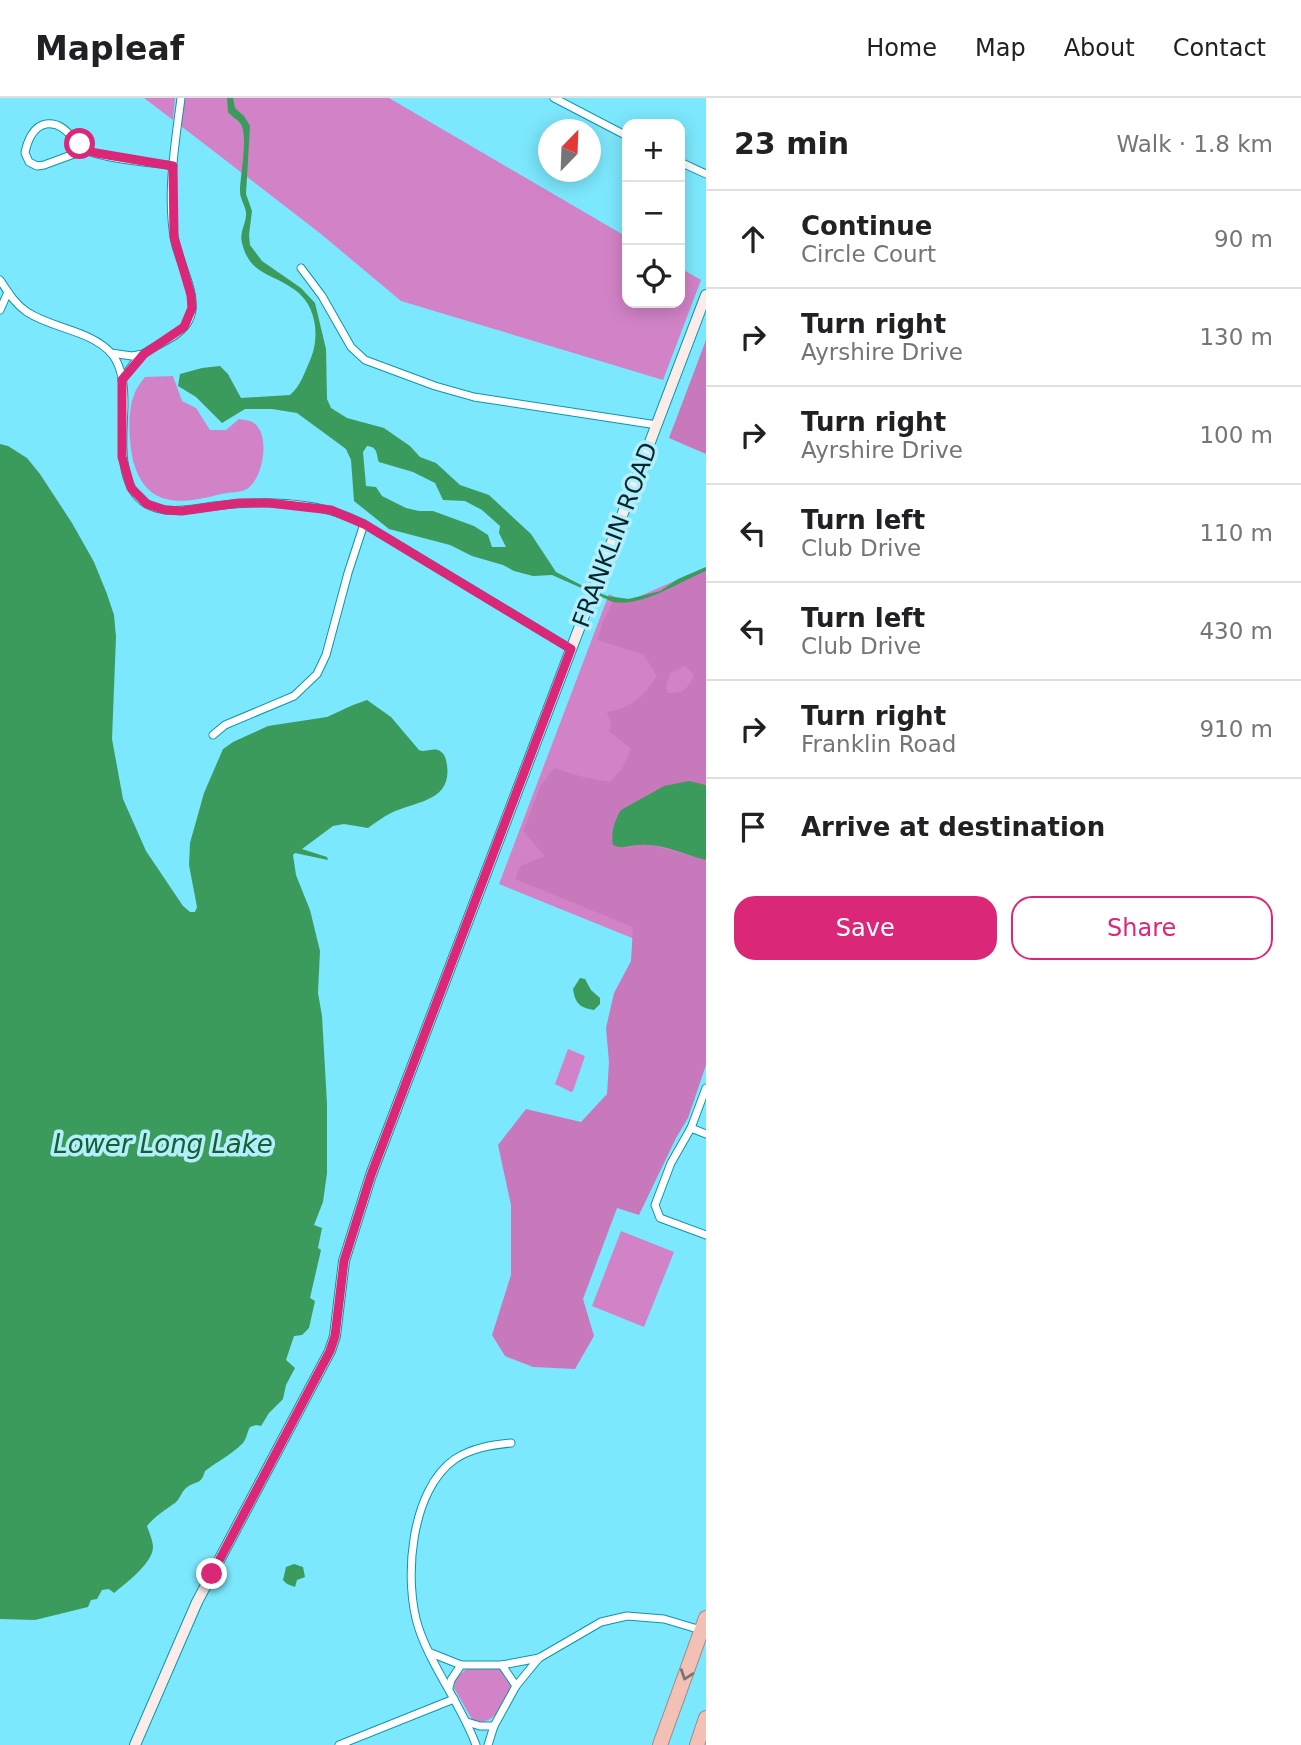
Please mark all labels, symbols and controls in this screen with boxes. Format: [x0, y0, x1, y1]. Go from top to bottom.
text: Mapleaf [35, 29, 184, 68]
text: Home [866, 34, 937, 62]
text: Map [975, 34, 1026, 62]
text: About [1064, 34, 1135, 62]
text: Contact [1173, 34, 1266, 62]
north arrow [538, 119, 601, 182]
map controls [622, 119, 685, 308]
button: + [622, 119, 685, 182]
text: 23 min [734, 126, 849, 161]
route start [64, 128, 95, 159]
text: Walk · 1.8 km [1116, 131, 1273, 157]
button: − [622, 182, 685, 245]
text: Continue [801, 211, 932, 241]
icon: ahead [734, 220, 772, 258]
text: 90 m [1214, 226, 1273, 252]
text: Circle Court [801, 241, 936, 267]
button: locate [622, 245, 685, 308]
text: Turn right [801, 309, 946, 339]
icon: right [734, 318, 772, 356]
text: 130 m [1199, 324, 1273, 350]
text: Ayrshire Drive [801, 339, 963, 365]
text: Turn right [801, 407, 946, 437]
icon: right [734, 416, 772, 454]
text: 100 m [1199, 422, 1273, 448]
text: Ayrshire Drive [801, 437, 963, 463]
street label: FRANKLIN ROAD [567, 439, 663, 631]
text: Turn left [801, 505, 925, 535]
icon: left [734, 514, 772, 552]
text: 110 m [1199, 520, 1273, 546]
text: Club Drive [801, 535, 921, 561]
text: Turn left [801, 603, 925, 633]
icon: left [734, 612, 772, 650]
text: 430 m [1199, 618, 1273, 644]
text: Club Drive [801, 633, 921, 659]
text: Turn right [801, 701, 946, 731]
icon: right [734, 710, 772, 748]
text: 910 m [1199, 716, 1273, 742]
text: Franklin Road [801, 731, 956, 757]
icon: arrive [734, 808, 772, 846]
text: Arrive at destination [801, 812, 1105, 842]
button: Save [734, 896, 997, 960]
button: Share [1011, 896, 1273, 960]
water label: Lower Long Lake [53, 1129, 273, 1159]
route end [196, 1558, 227, 1589]
one-way arrow [680, 1668, 694, 1680]

